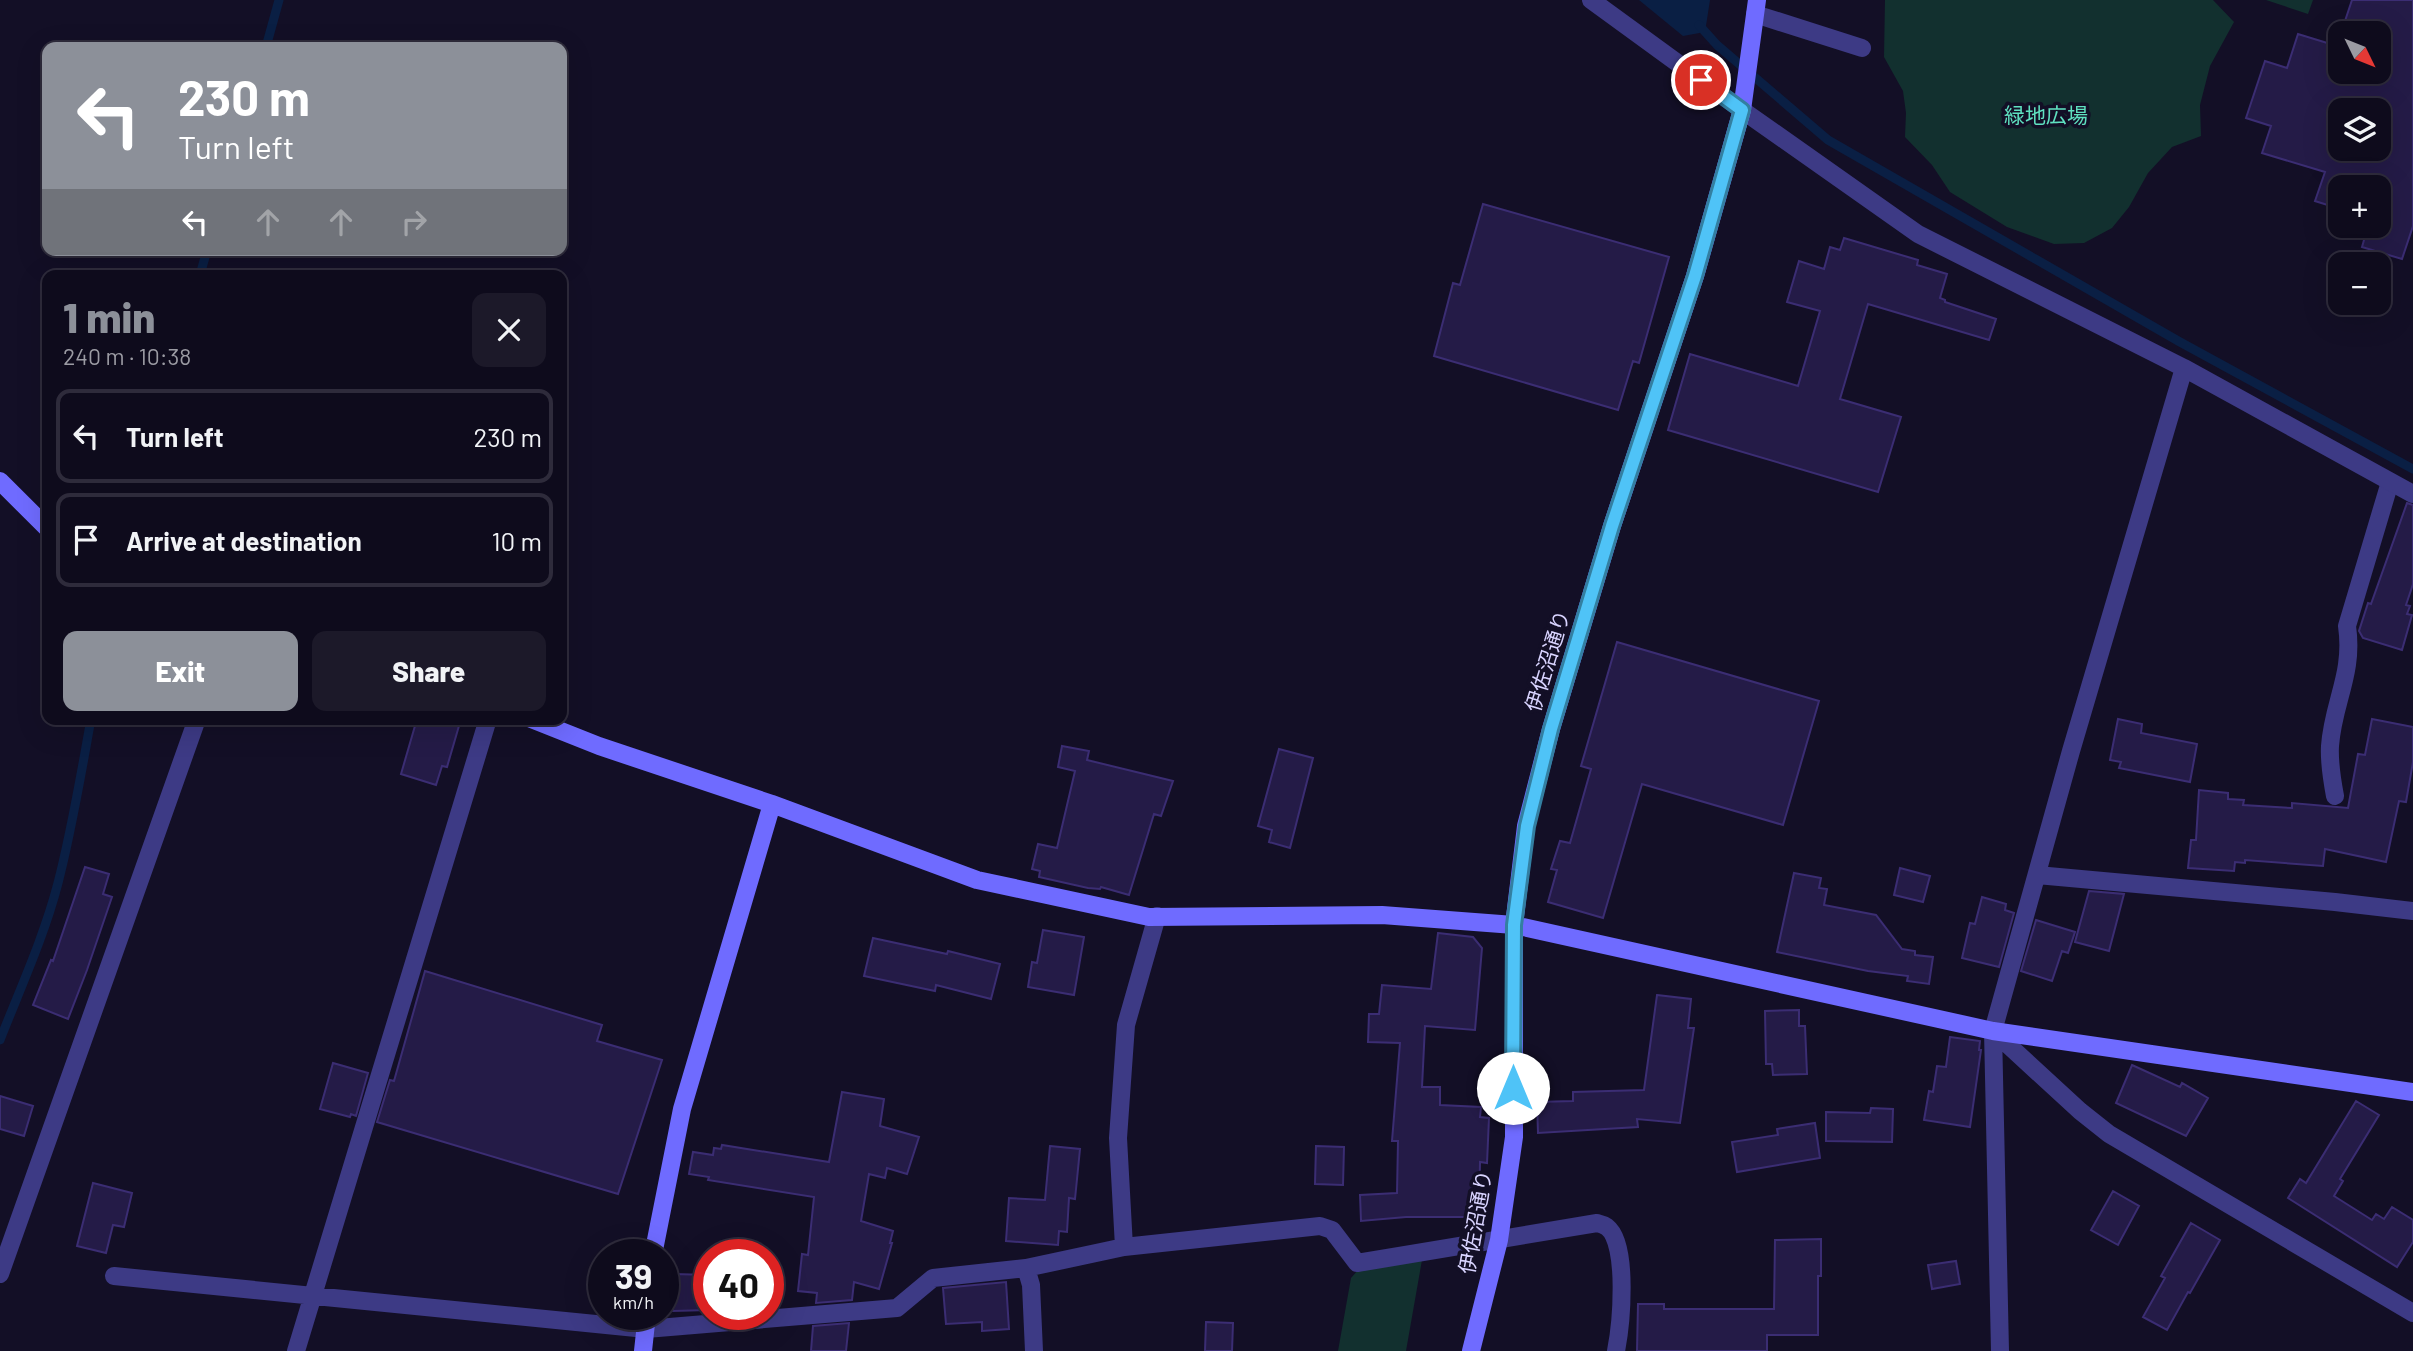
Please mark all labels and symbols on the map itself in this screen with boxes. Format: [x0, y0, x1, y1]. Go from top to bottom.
north arrow [2328, 21, 2390, 84]
pin [1671, 50, 1731, 110]
park label: 緑地広場 [2004, 102, 2088, 127]
street label: 伊佐沼通り [1519, 607, 1574, 714]
position arrow [1476, 1051, 1550, 1125]
street label: 伊佐沼通り [1453, 1168, 1496, 1276]
speed limit sign: 40 [693, 1239, 784, 1330]

